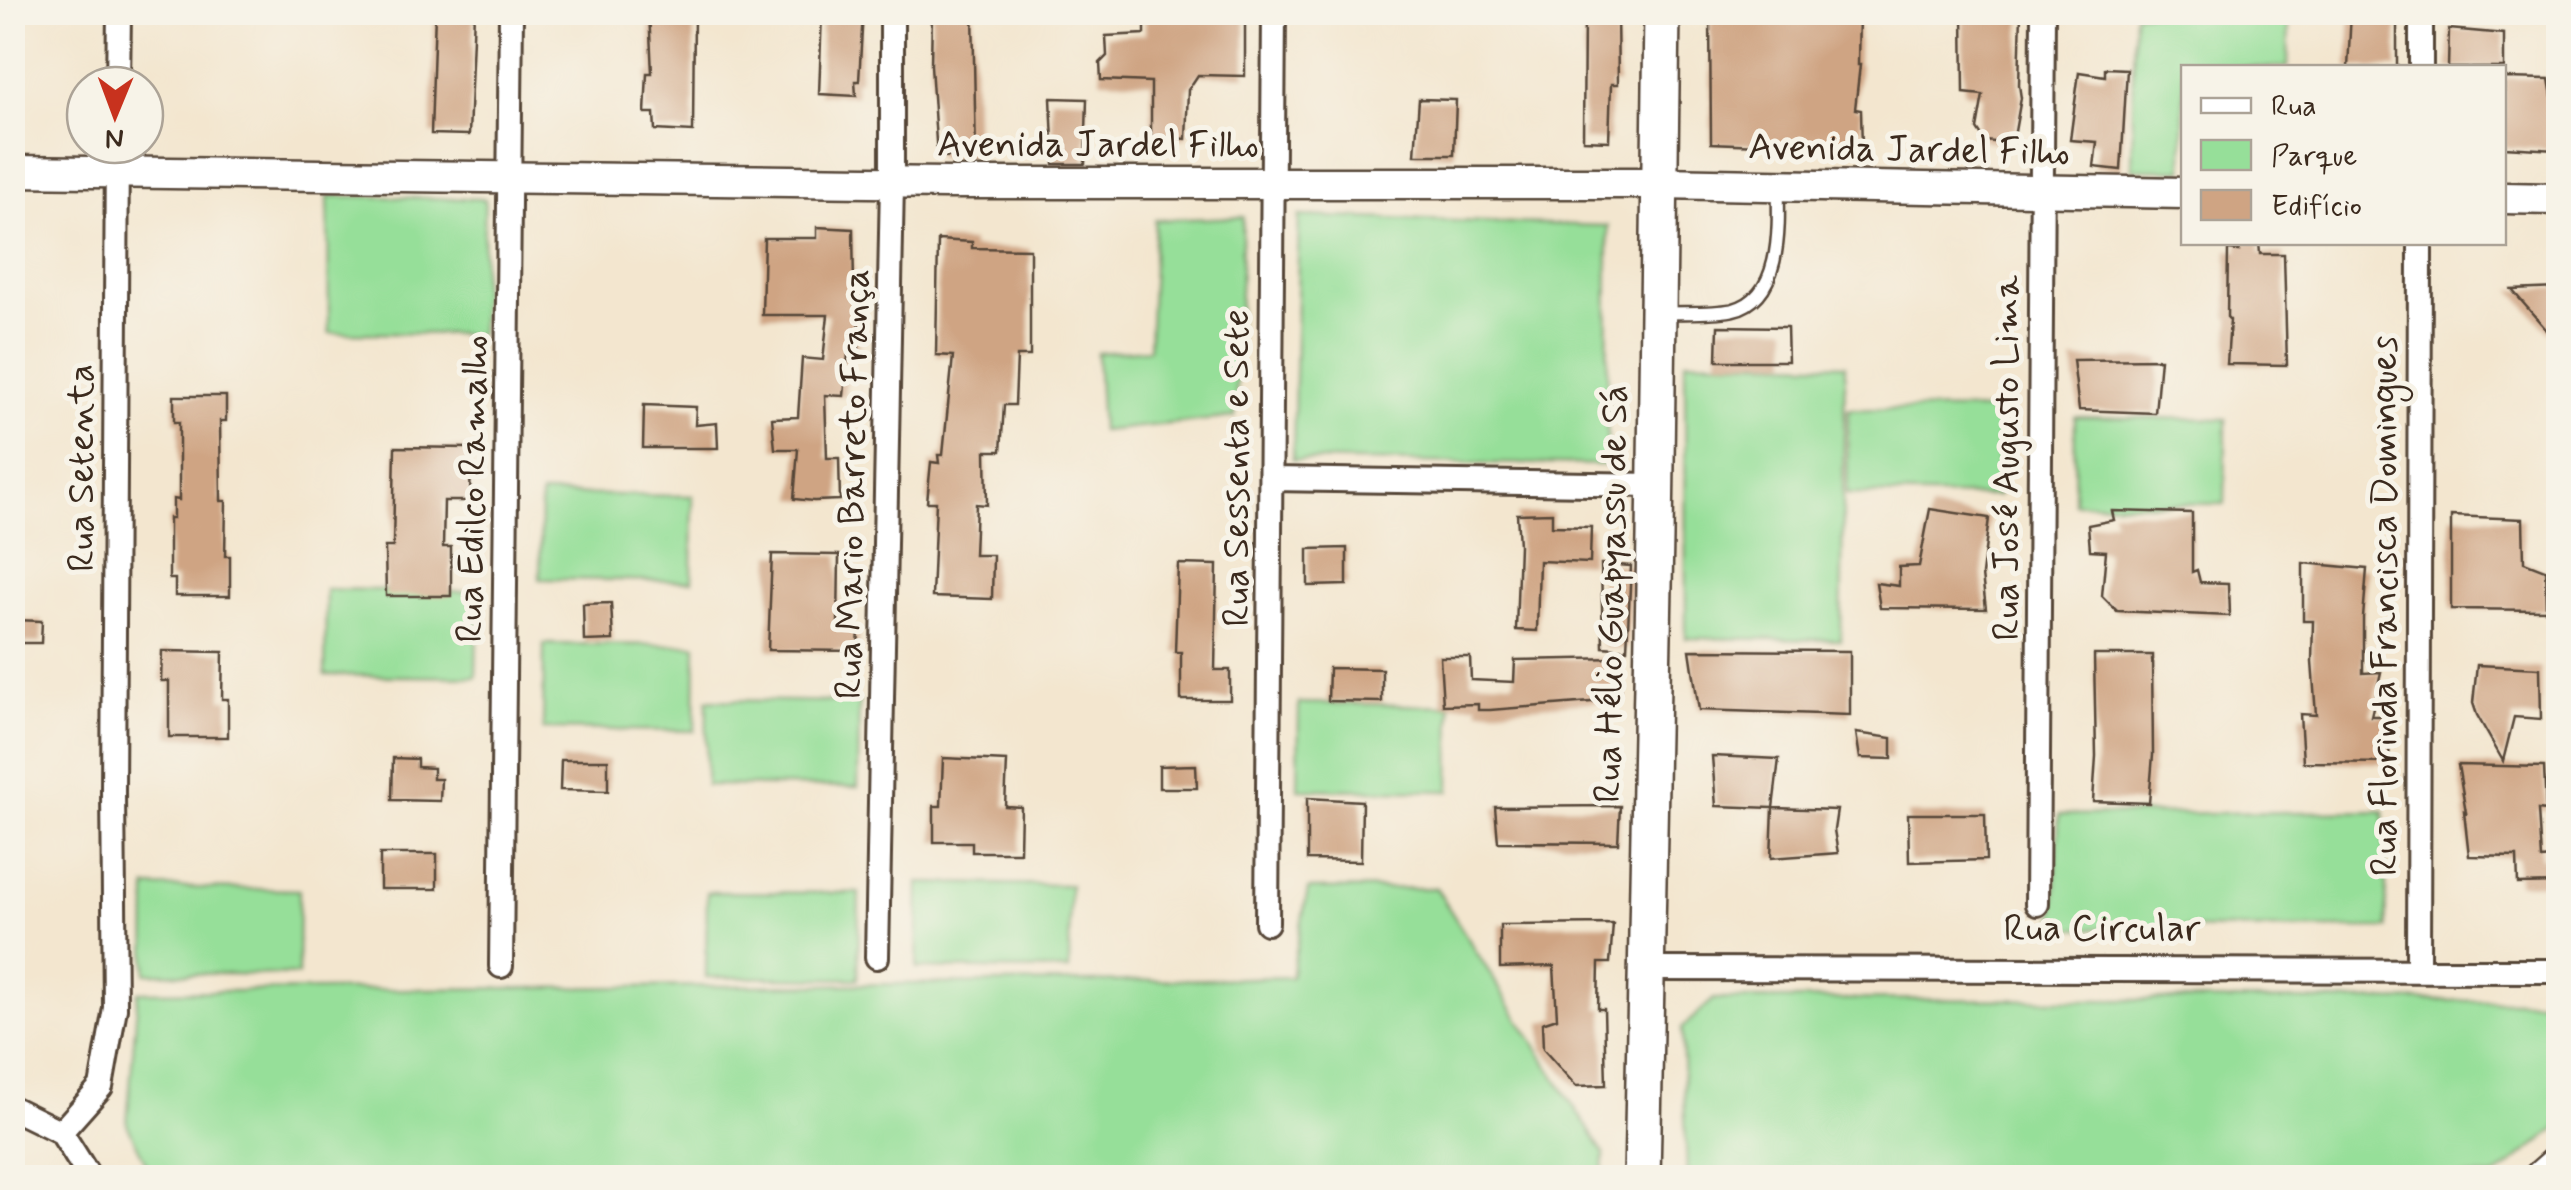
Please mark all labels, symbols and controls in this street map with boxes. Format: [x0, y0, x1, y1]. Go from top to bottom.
north arrow [65, 65, 165, 165]
legend [2181, 65, 2506, 245]
text: Rua [2271, 87, 2317, 126]
text: N [105, 119, 124, 156]
street label: Avenida Jardel Filho [937, 121, 1259, 170]
street label: Avenida Jardel Filho [1748, 123, 2070, 178]
text: Parque [2271, 137, 2357, 176]
text: Edifício [2271, 187, 2362, 226]
street label: Rua Mario Barreto França [825, 268, 882, 700]
street label: Rua José Augusto Lima [1983, 275, 2032, 641]
street label: Rua Sessenta e Sete [1213, 309, 1262, 627]
street label: Rua Edilco Ramalho [446, 335, 501, 643]
street label: Rua Florinda Francisca Domingues [2361, 336, 2414, 876]
street label: Rua Setenta [58, 364, 107, 572]
street label: Rua Hélio Guapyassu de Sá [1584, 385, 1641, 803]
street label: Rua Circular [2003, 905, 2201, 954]

